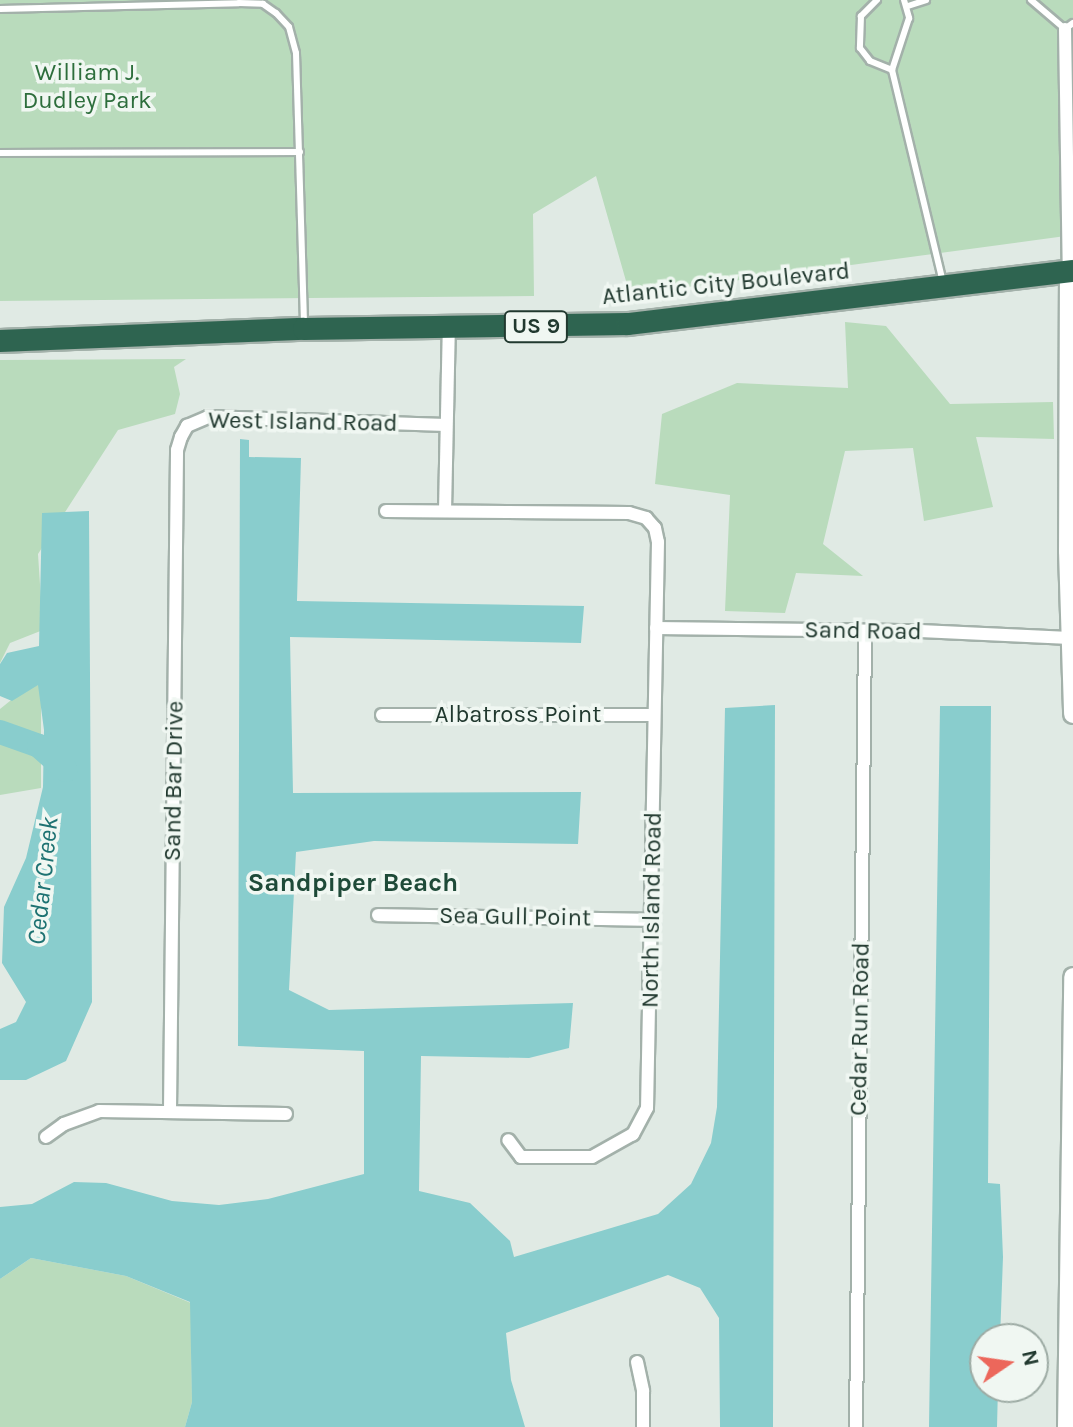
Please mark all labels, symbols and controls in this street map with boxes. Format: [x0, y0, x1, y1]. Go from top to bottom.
park label: William J. Dudley Park [22, 59, 152, 115]
street label: Atlantic City Boulevard [601, 257, 851, 311]
road number: US 9 [502, 309, 570, 345]
street label: West Island Road [208, 406, 398, 438]
street label: Sand Road [804, 616, 922, 646]
street label: Sand Bar Drive [158, 700, 190, 862]
street label: Albatross Point [435, 701, 601, 729]
street label: North Island Road [636, 812, 668, 1008]
water label: Cedar Creek [21, 816, 65, 946]
district label: Sandpiper Beach [248, 867, 458, 899]
street label: Sea Gull Point [439, 901, 591, 933]
street label: Cedar Run Road [844, 942, 876, 1116]
north arrow [969, 1323, 1049, 1403]
text: N [1016, 1347, 1045, 1369]

